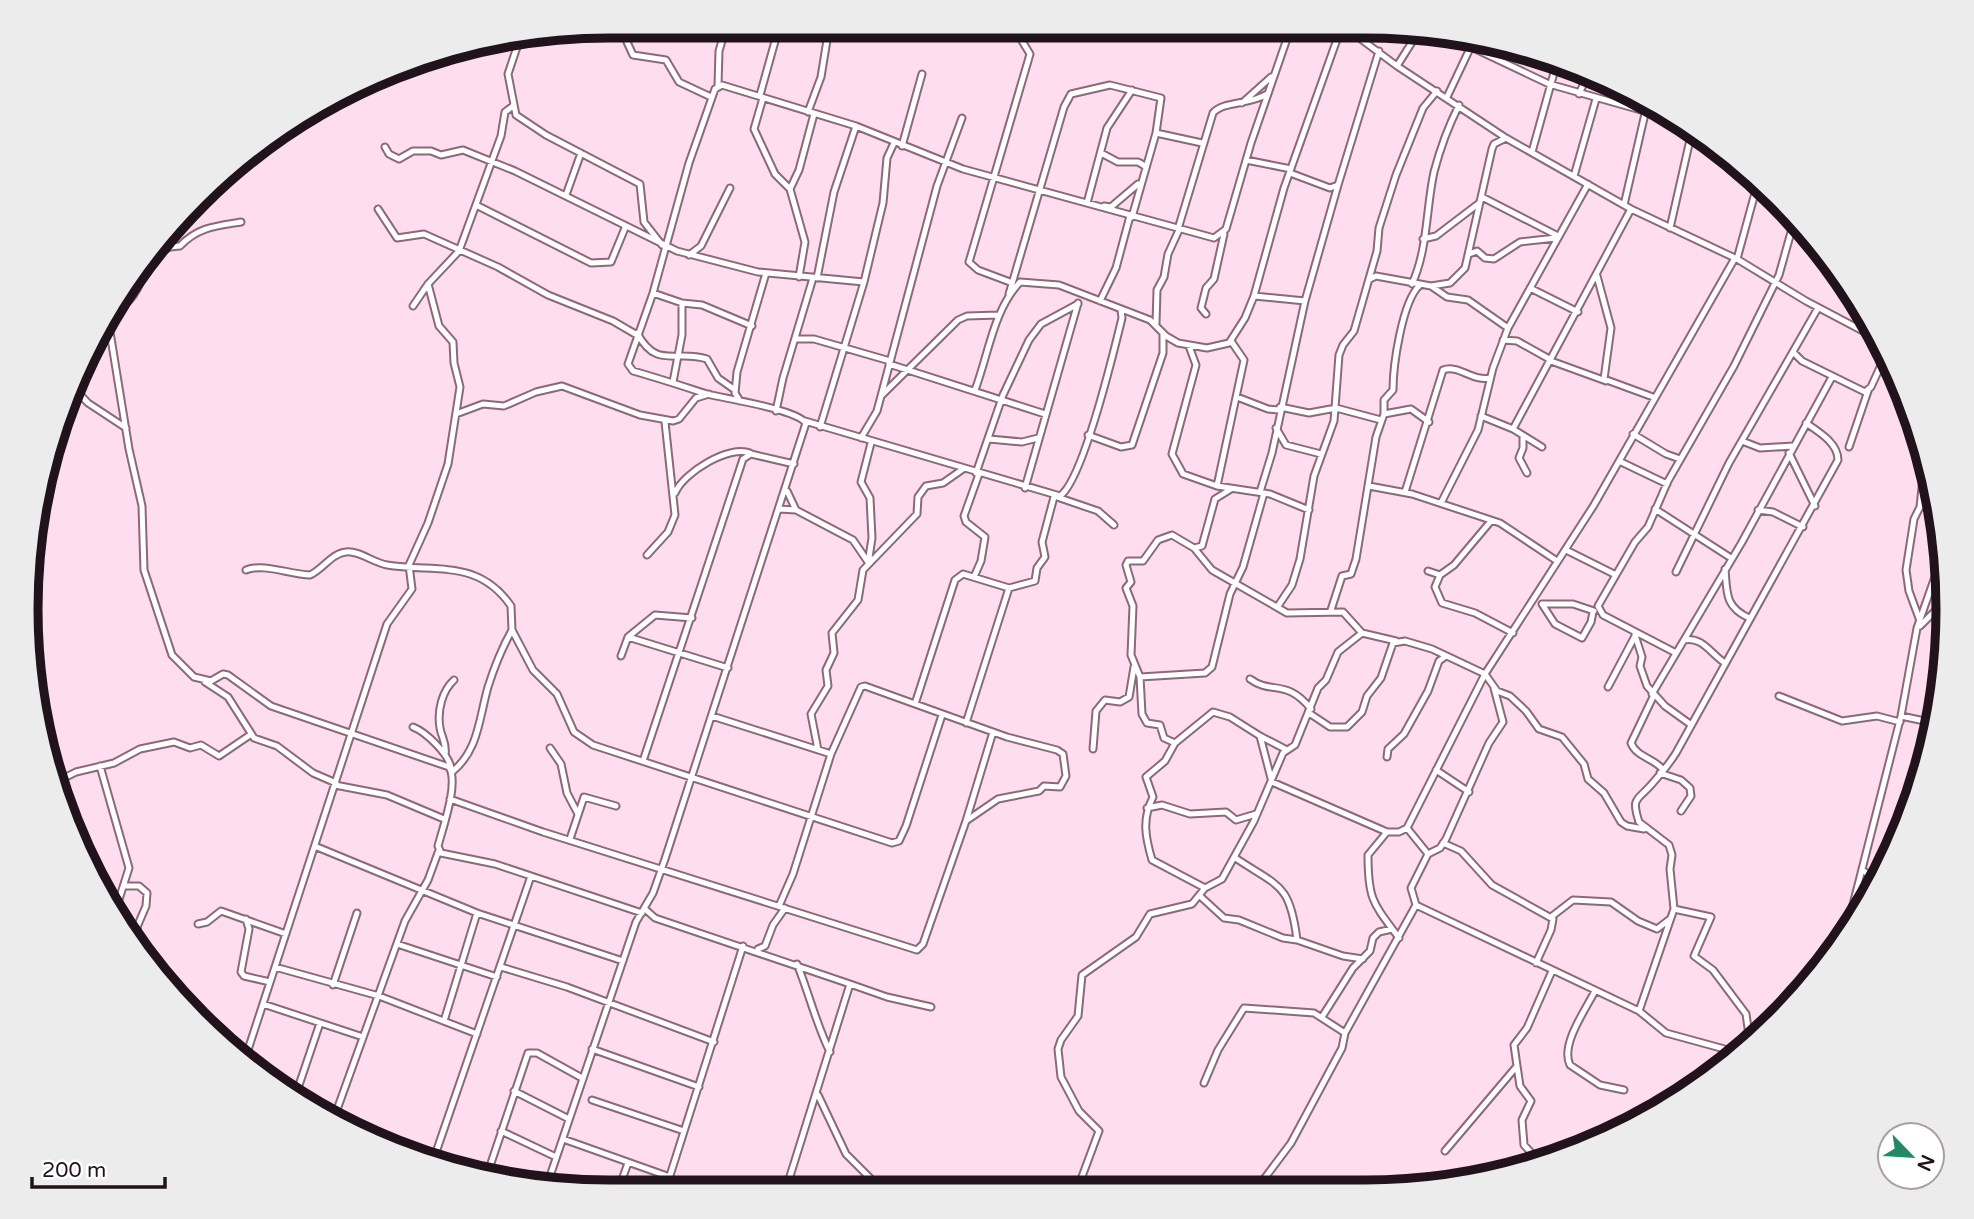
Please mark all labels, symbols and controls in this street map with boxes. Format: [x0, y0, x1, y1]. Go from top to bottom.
north arrow [1876, 1121, 1946, 1191]
scale bar [32, 1146, 164, 1190]
text: N [1912, 1151, 1939, 1174]
text: 200 m [42, 1158, 106, 1183]

